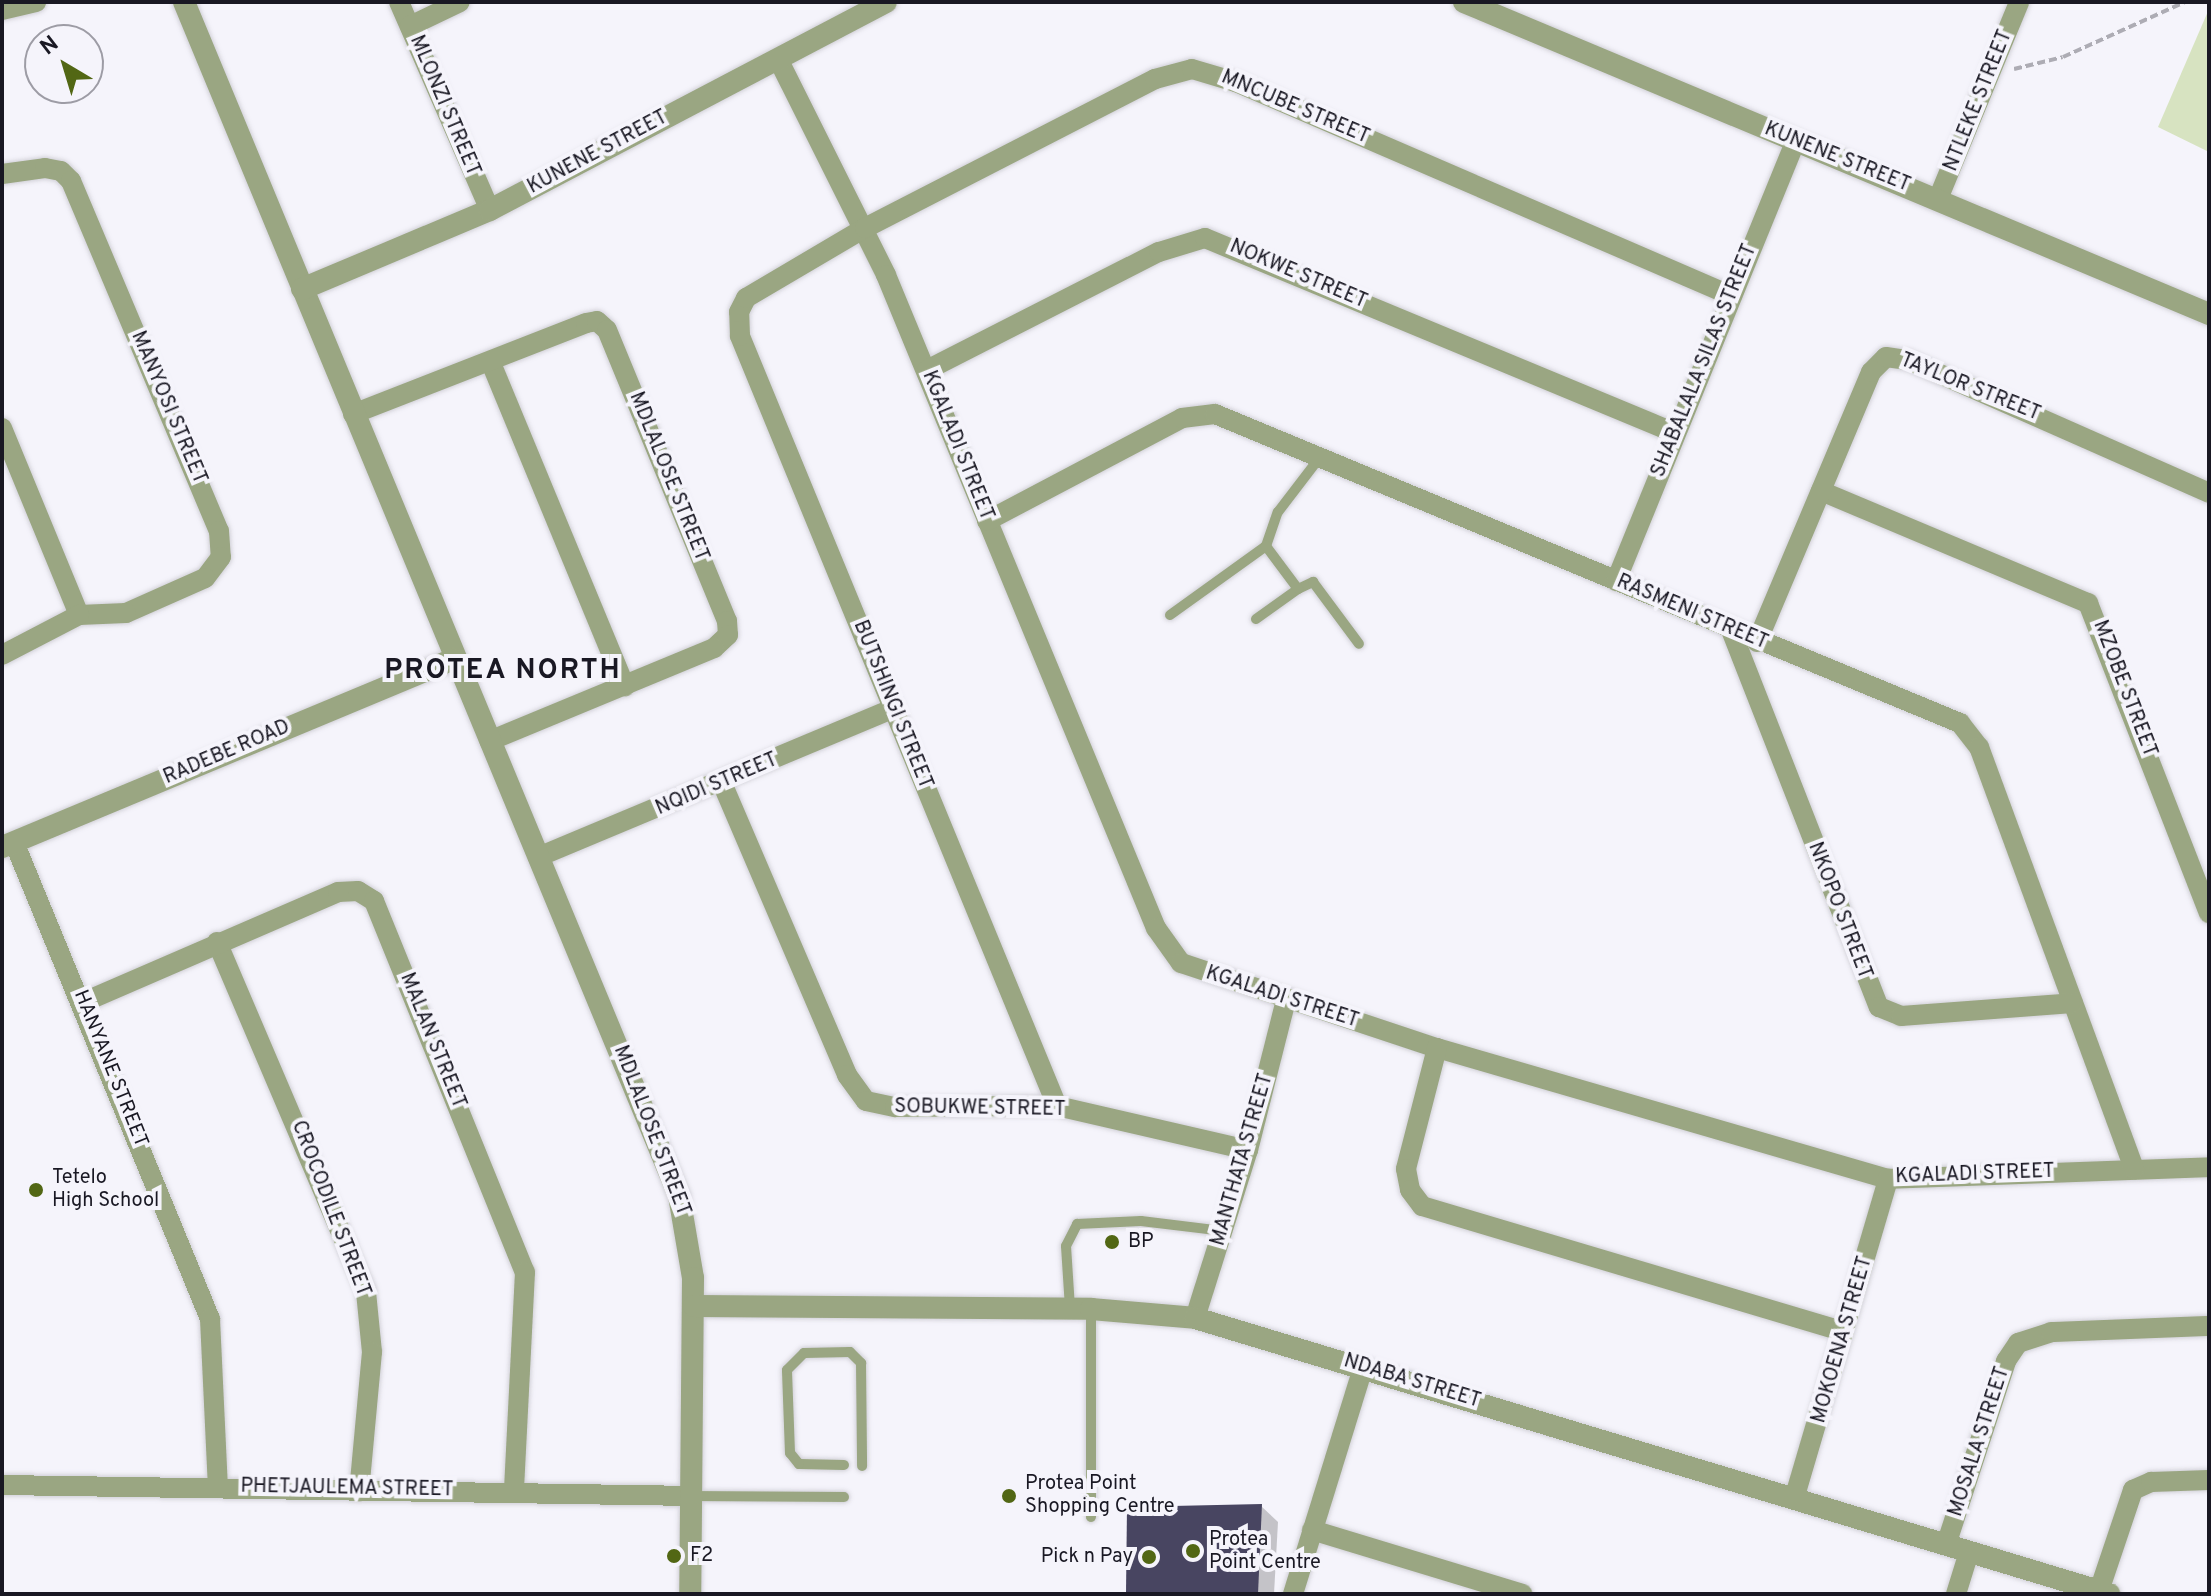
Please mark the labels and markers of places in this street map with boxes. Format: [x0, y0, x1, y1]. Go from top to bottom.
place label: Tetelo High School [52, 1166, 159, 1213]
marker: Tetelo High School [27, 1181, 45, 1199]
place label: BP [1128, 1230, 1154, 1254]
marker: BP [1103, 1233, 1121, 1251]
place label: Protea Point Shopping Centre [1025, 1472, 1174, 1519]
marker: Protea Point Shopping Centre [1000, 1487, 1018, 1505]
place label: Protea Point Centre [1209, 1528, 1321, 1575]
marker: Protea Point Centre [1184, 1542, 1202, 1560]
place label: F2 [690, 1544, 713, 1568]
place label: Pick n Pay [1041, 1545, 1133, 1569]
marker: F2 [665, 1547, 683, 1565]
marker: Pick n Pay [1140, 1548, 1158, 1566]

